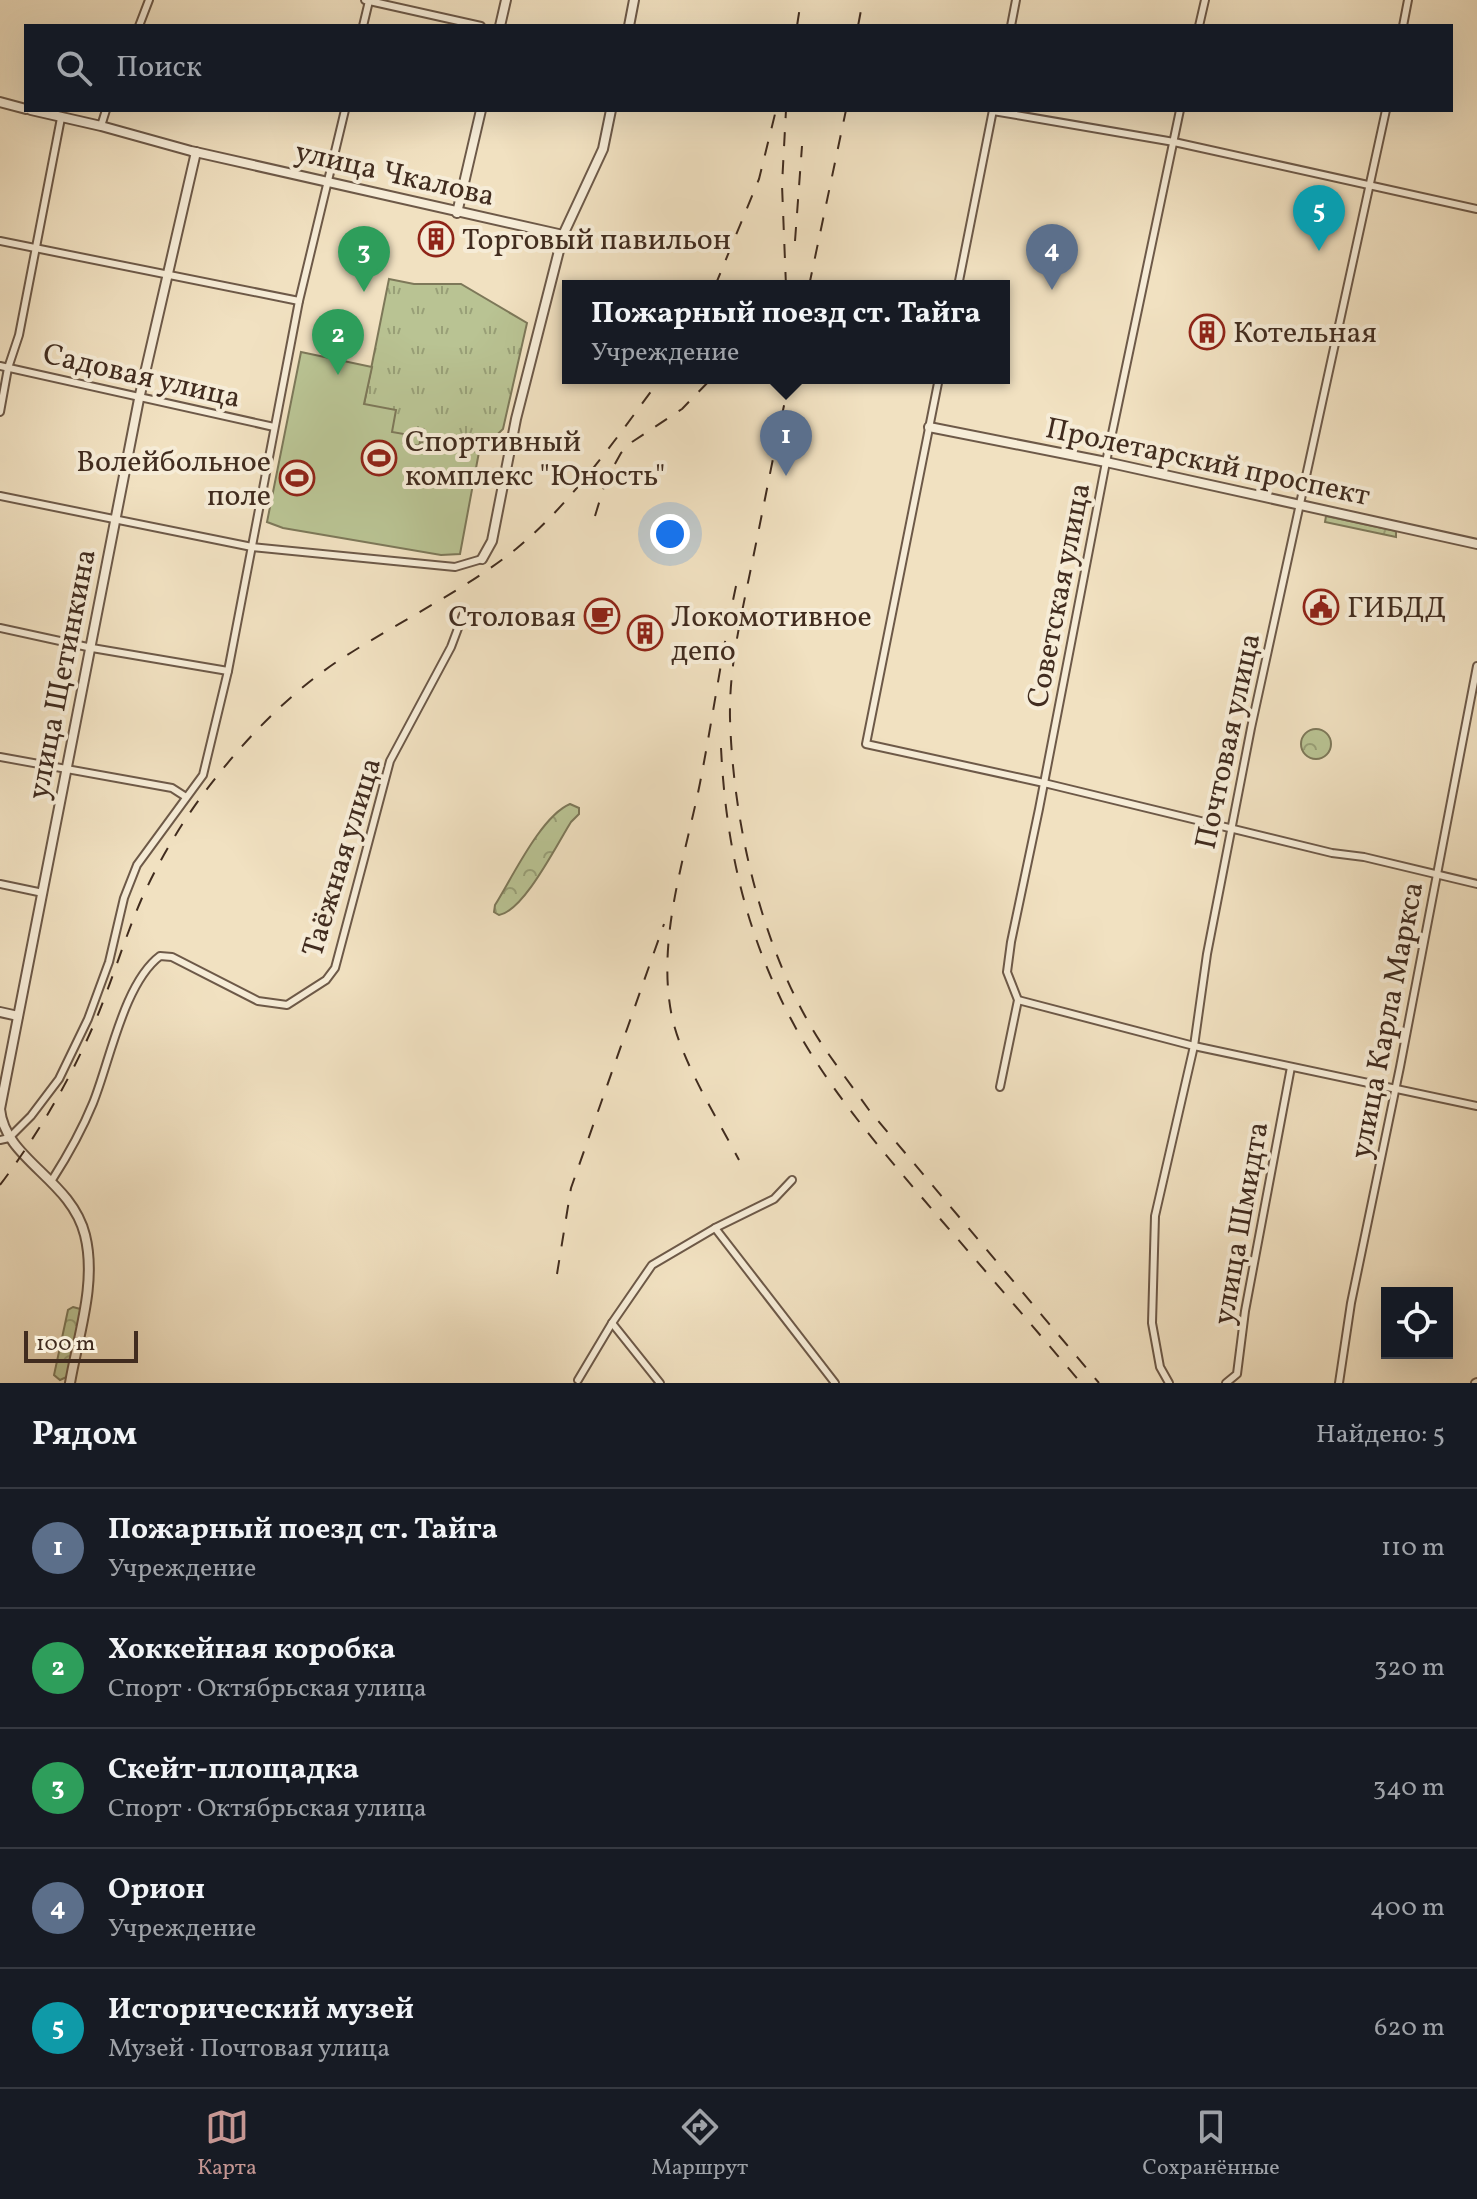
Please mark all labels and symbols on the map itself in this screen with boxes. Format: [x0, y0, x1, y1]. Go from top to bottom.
street label: улица Чкалова [290, 132, 499, 218]
pin: 5 [1293, 185, 1345, 251]
building icon: Торговый павильон [417, 220, 455, 258]
place label: Торговый павильон [462, 220, 731, 262]
pin: 4 [1026, 224, 1078, 290]
pin: 3 [338, 226, 390, 292]
pin: 2 [312, 309, 364, 375]
building icon: Котельная [1188, 313, 1226, 351]
place label: Котельная [1233, 313, 1377, 355]
street label: Садовая улица [38, 334, 245, 420]
street label: Пролетарский проспект [1041, 408, 1374, 518]
pin: 1 [760, 410, 812, 476]
place label: Спортивный комплекс "Юность" [405, 422, 665, 498]
sports icon: Спортивный комплекс "Юность" [360, 439, 398, 477]
place label: Волейбольное поле [76, 442, 271, 518]
sports icon: Волейбольное поле [278, 459, 316, 497]
street label: Советская улица [1018, 479, 1102, 712]
your location [650, 514, 690, 554]
street label: улица Щетинкина [18, 546, 108, 803]
public building icon: ГИБДД [1302, 588, 1340, 626]
place label: ГИБДД [1347, 588, 1447, 630]
place label: Столовая [448, 597, 576, 639]
cafe icon: Столовая [583, 597, 621, 635]
place label: Локомотивное депо [671, 597, 872, 673]
building icon: Локомотивное депо [626, 614, 664, 652]
street label: Почтовая улица [1186, 630, 1272, 853]
street label: Таёжная улица [293, 753, 393, 962]
street label: улица Карла Маркса [1340, 878, 1435, 1163]
street label: улица Шмидта [1203, 1119, 1280, 1328]
scale bar [24, 1327, 138, 1363]

